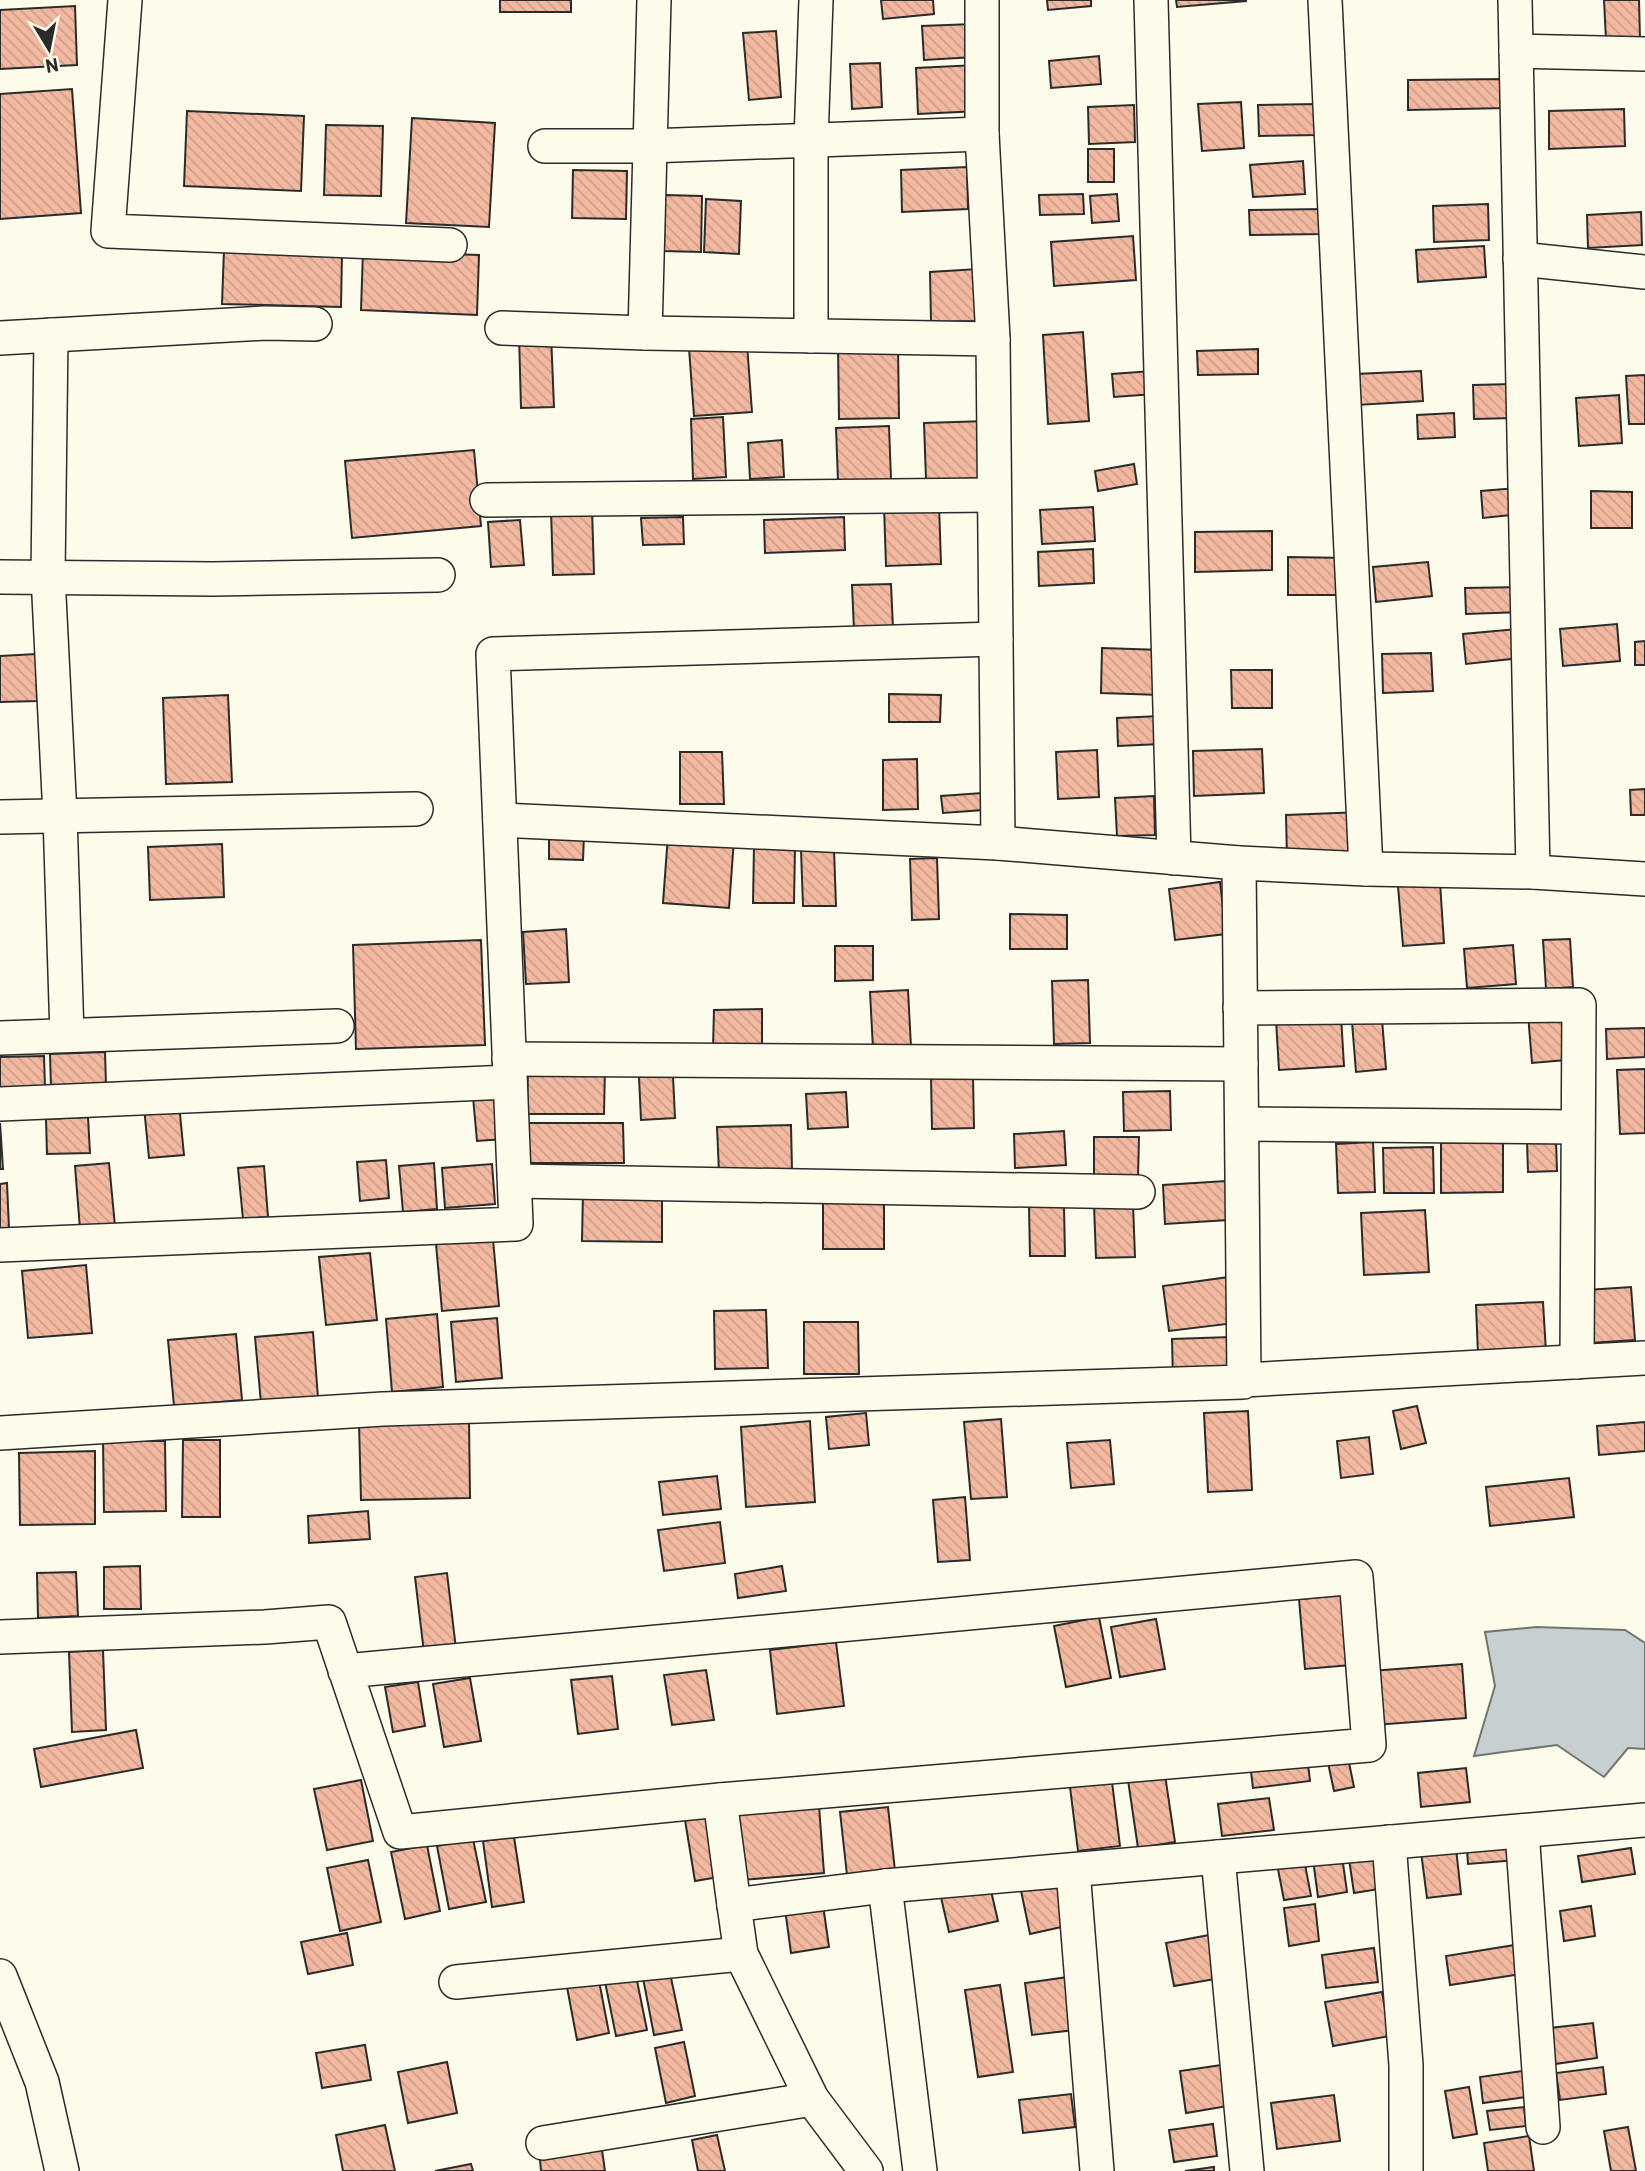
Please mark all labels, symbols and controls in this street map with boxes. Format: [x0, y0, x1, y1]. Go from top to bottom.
north arrow [14, 14, 84, 84]
text: N [44, 54, 60, 79]

